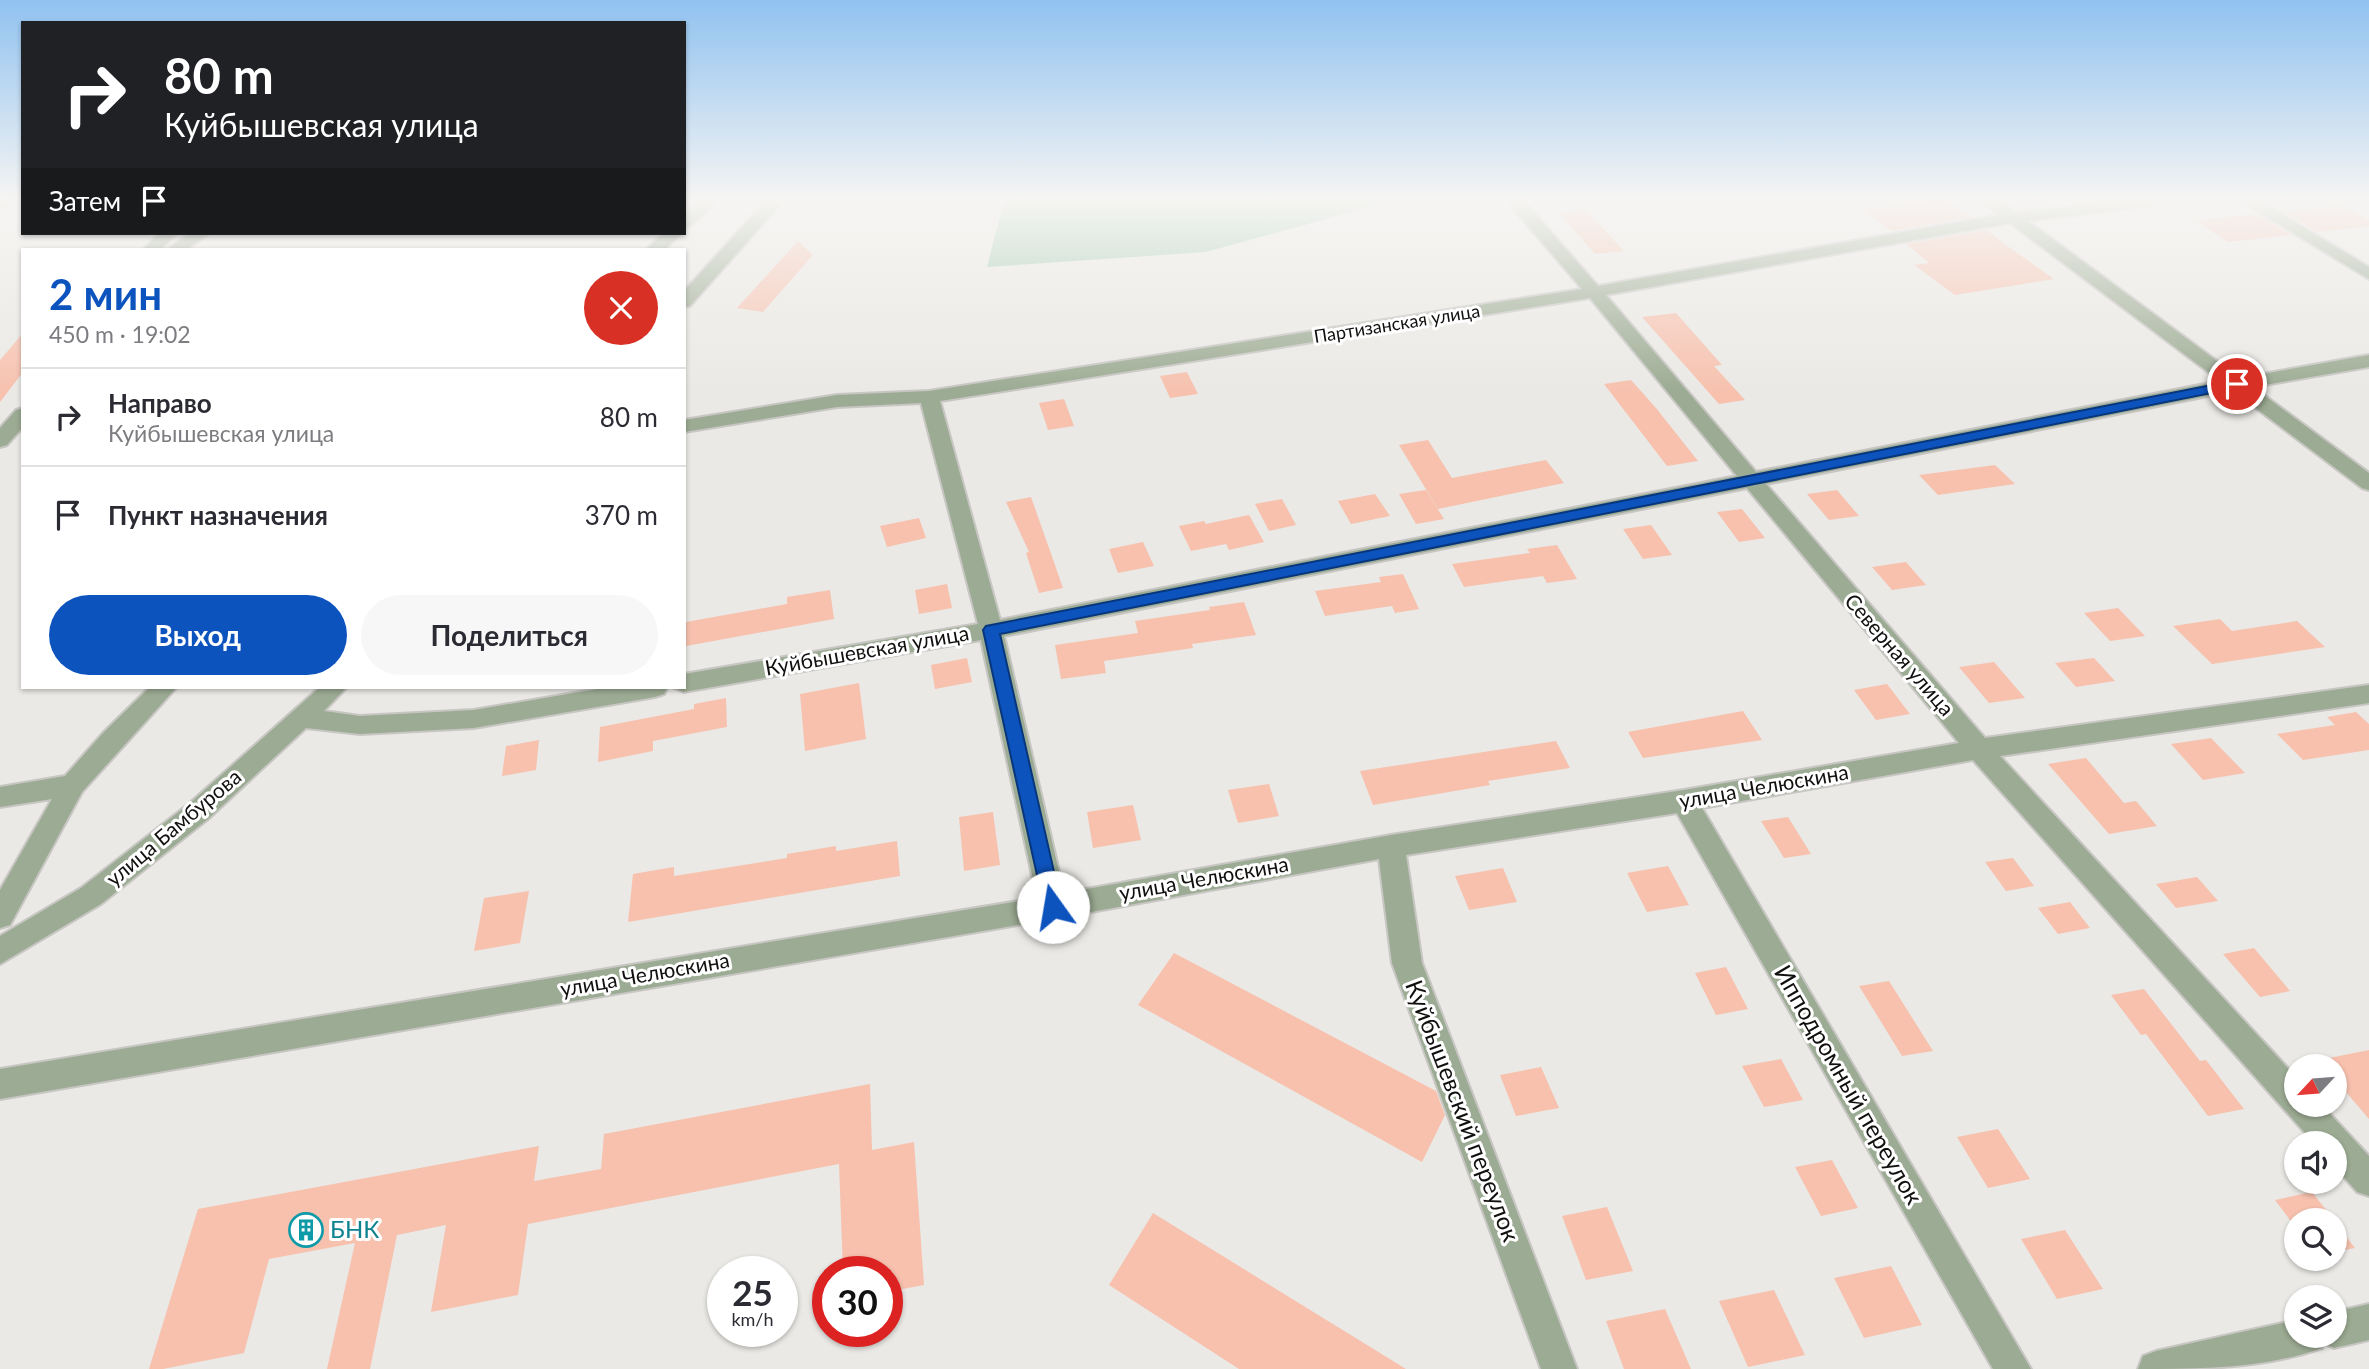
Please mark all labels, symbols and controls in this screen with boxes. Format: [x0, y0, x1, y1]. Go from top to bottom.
text: 80 m [164, 46, 274, 104]
icon: right [49, 49, 140, 140]
text: Куйбышевская улица [164, 105, 479, 144]
icon: arrive [135, 182, 173, 220]
text: Затем [49, 185, 121, 217]
text: 2 мин [49, 269, 162, 319]
button: close [584, 271, 658, 345]
street label: Партизанская улица [1312, 299, 1481, 347]
text: 450 m · 19:02 [49, 320, 191, 348]
pin [2207, 354, 2267, 414]
icon: arrive [2218, 365, 2256, 403]
text: Направо [108, 387, 212, 419]
icon: right [49, 398, 87, 436]
text: 80 m [600, 401, 658, 433]
text: Куйбышевская улица [108, 419, 334, 447]
icon: arrive [49, 496, 87, 534]
text: Пункт назначения [108, 499, 328, 531]
text: 370 m [585, 499, 658, 531]
street label: Северная улица [1840, 588, 1960, 720]
button: Выход [49, 595, 347, 675]
button: Поделиться [361, 595, 658, 675]
street label: Куйбышевская улица [763, 619, 971, 680]
street label: улица Челюскина [1677, 758, 1850, 813]
street label: улица Бамбурова [101, 763, 245, 890]
street label: улица Челюскина [1117, 850, 1290, 905]
position arrow [1016, 870, 1090, 944]
street label: улица Челюскина [558, 946, 731, 1001]
street label: Ипподромный переулок [1769, 960, 1930, 1209]
street label: Куйбышевский переулок [1400, 976, 1527, 1246]
north arrow [2284, 1054, 2347, 1116]
map controls [2284, 1054, 2347, 1348]
button: sound [2284, 1131, 2347, 1194]
button: search [2284, 1208, 2347, 1271]
building icon: БНК [287, 1211, 325, 1249]
place label: БНК [330, 1214, 379, 1243]
speed limit sign: 30 [812, 1256, 903, 1347]
text: 25 [732, 1271, 773, 1313]
button: layers [2284, 1285, 2347, 1348]
text: km/h [731, 1308, 774, 1330]

